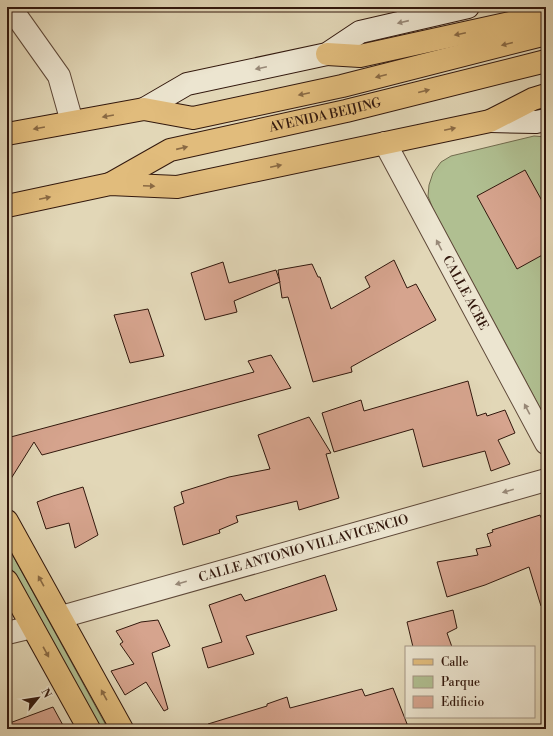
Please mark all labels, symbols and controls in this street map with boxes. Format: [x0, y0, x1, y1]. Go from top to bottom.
one-way arrow [396, 20, 409, 26]
one-way arrow [454, 32, 467, 38]
one-way arrow [500, 42, 513, 48]
one-way arrow [255, 65, 267, 71]
one-way arrow [374, 74, 387, 80]
one-way arrow [418, 88, 430, 94]
one-way arrow [298, 92, 311, 98]
street label: AVENIDA BEIJING [267, 94, 383, 136]
one-way arrow [102, 113, 114, 119]
one-way arrow [33, 126, 46, 132]
one-way arrow [444, 126, 456, 132]
one-way arrow [175, 144, 188, 150]
one-way arrow [270, 163, 283, 169]
one-way arrow [143, 183, 156, 189]
one-way arrow [39, 195, 51, 201]
one-way arrow [436, 239, 442, 251]
street label: CALLE ACRE [439, 253, 492, 333]
one-way arrow [524, 403, 531, 414]
one-way arrow [502, 488, 514, 494]
street label: CALLE ANTONIO VILLAVICENCIO [197, 511, 410, 586]
one-way arrow [37, 575, 44, 587]
one-way arrow [175, 580, 187, 586]
one-way arrow [43, 646, 50, 658]
legend [405, 646, 535, 718]
text: Calle [441, 655, 468, 670]
text: Parque [441, 675, 480, 690]
north arrow [18, 678, 58, 718]
text: N [38, 686, 54, 701]
one-way arrow [100, 689, 107, 701]
text: Edificio [441, 695, 484, 710]

